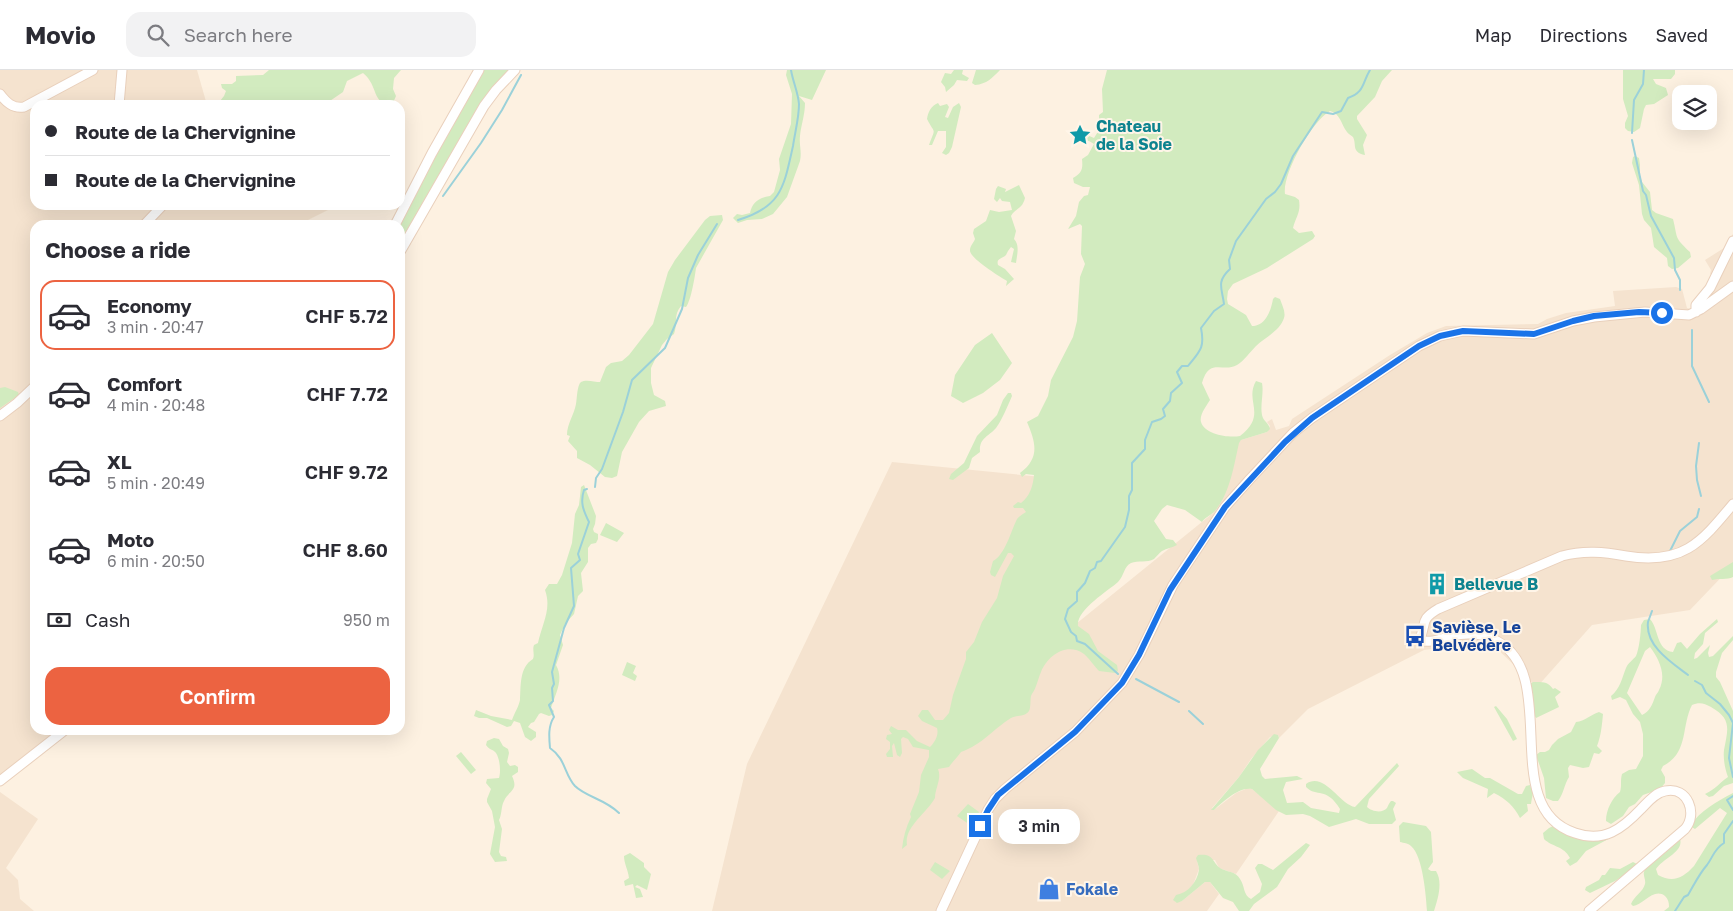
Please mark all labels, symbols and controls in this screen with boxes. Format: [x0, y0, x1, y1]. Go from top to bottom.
search box [126, 12, 476, 57]
text: Movio [25, 20, 96, 49]
icon: search [144, 21, 172, 49]
text: Search here [184, 23, 293, 46]
text: Map [1475, 24, 1511, 46]
text: Directions [1539, 24, 1627, 46]
text: Saved [1655, 24, 1708, 46]
map controls [1672, 85, 1717, 130]
button: layers [1672, 85, 1717, 130]
place label: Chateau de la Soie [1096, 116, 1172, 154]
text: Route de la Chervignine [75, 120, 296, 143]
place icon: Chateau de la Soie [1067, 122, 1093, 148]
text: Route de la Chervignine [75, 168, 296, 191]
text: Choose a ride [45, 236, 191, 263]
icon: car [47, 293, 92, 338]
text: Economy [107, 294, 192, 317]
route start [1651, 302, 1673, 324]
text: CHF 5.72 [305, 304, 388, 327]
text: 3 min · 20:47 [107, 317, 204, 337]
icon: car [47, 371, 92, 416]
text: Comfort [107, 372, 182, 395]
text: CHF 7.72 [306, 382, 388, 405]
text: 4 min · 20:48 [107, 395, 205, 415]
icon: car [47, 449, 92, 494]
text: XL [107, 450, 132, 473]
text: CHF 9.72 [305, 460, 388, 483]
text: 5 min · 20:49 [107, 473, 205, 493]
icon: car [47, 527, 92, 572]
text: Moto [107, 528, 154, 551]
text: CHF 8.60 [302, 538, 388, 561]
text: 6 min · 20:50 [107, 551, 205, 571]
building icon: Bellevue B [1424, 571, 1450, 597]
place label: Bellevue B [1454, 574, 1538, 594]
icon: cash [45, 606, 73, 634]
text: Cash [85, 608, 130, 631]
text: 950 m [343, 610, 390, 630]
place label: Savièse, Le Belvédère [1432, 617, 1521, 655]
bus stop icon: Savièse, Le Belvédère [1402, 623, 1428, 649]
button: Confirm [45, 667, 390, 725]
callout: 3 min [998, 808, 1080, 844]
route end [969, 815, 991, 837]
text: 3 min [1018, 816, 1060, 836]
shop icon: Fokale [1036, 876, 1062, 902]
place label: Fokale [1066, 879, 1118, 899]

